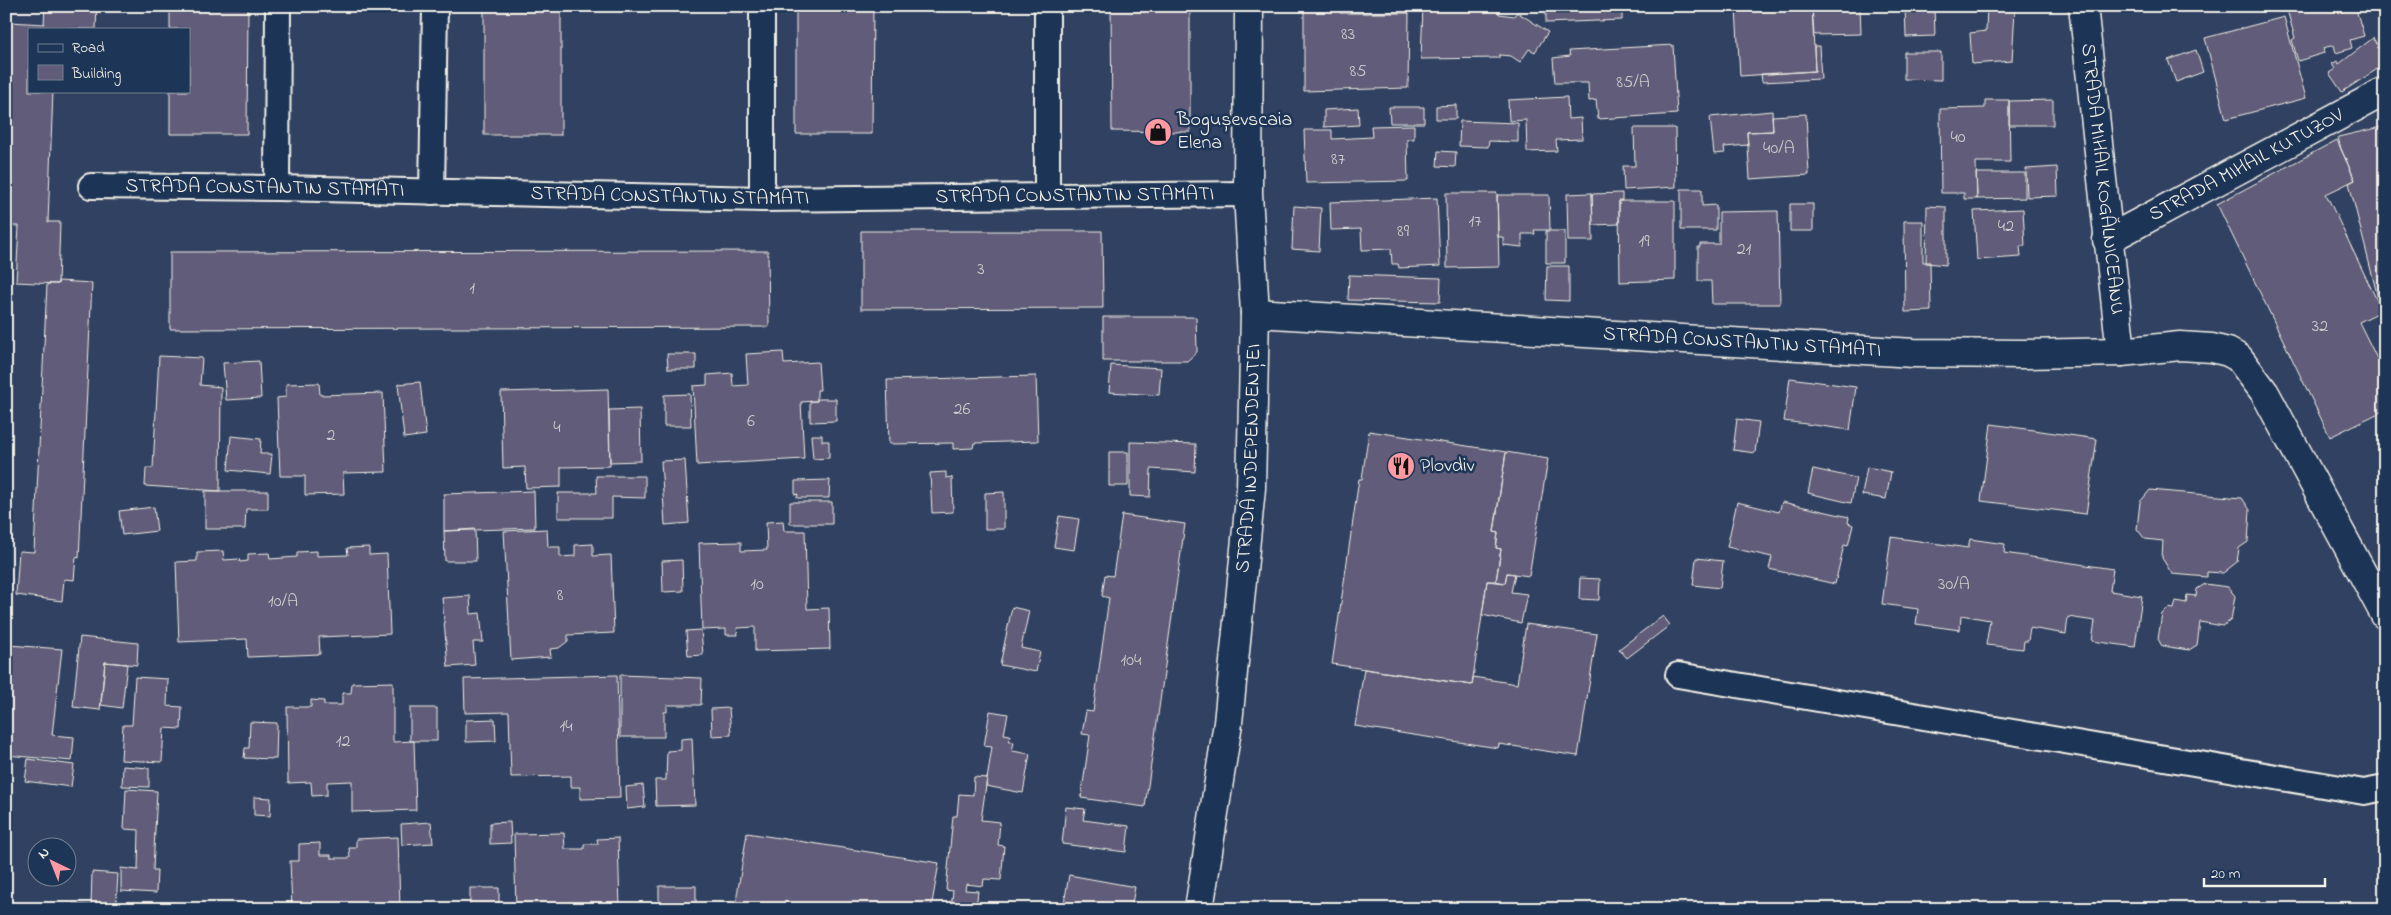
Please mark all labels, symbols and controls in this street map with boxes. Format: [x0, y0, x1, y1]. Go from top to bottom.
house number: 83 [1341, 22, 1355, 48]
legend [28, 28, 190, 92]
text: Road [72, 37, 105, 59]
street label: STRADA MIHAIL KOGĂLNICEANU [2073, 42, 2131, 316]
house number: 85 [1349, 59, 1367, 85]
text: Building [71, 63, 121, 86]
house number: 85/A [1616, 70, 1650, 96]
street label: STRADA MIHAIL KUTUZOV [2144, 101, 2349, 229]
place label: Bogușevscaia Elena [1176, 106, 1292, 158]
shop icon: Bogușevscaia Elena [1143, 117, 1173, 147]
house number: 40 [1950, 125, 1966, 151]
house number: 40/A [1763, 136, 1795, 162]
house number: 87 [1331, 147, 1346, 173]
street label: STRADA CONSTANTIN STAMATI [125, 172, 405, 205]
street label: STRADA CONSTANTIN STAMATI [530, 179, 809, 214]
street label: STRADA CONSTANTIN STAMATI [935, 180, 1214, 212]
house number: 17 [1468, 209, 1482, 235]
house number: 42 [1998, 214, 2014, 240]
house number: 89 [1397, 219, 1410, 245]
house number: 19 [1638, 229, 1650, 255]
house number: 21 [1737, 237, 1752, 263]
house number: 3 [977, 257, 985, 283]
house number: 1 [469, 276, 475, 302]
house number: 32 [2312, 314, 2328, 340]
street label: STRADA CONSTANTIN STAMATI [1602, 320, 1882, 365]
street label: STRADA INDEPENDENȚEI [1228, 343, 1269, 574]
house number: 26 [954, 397, 971, 423]
house number: 6 [747, 409, 755, 435]
house number: 4 [553, 415, 561, 441]
house number: 2 [327, 423, 336, 449]
restaurant icon: Plovdiv [1386, 451, 1416, 481]
place label: Plovdiv [1420, 452, 1475, 481]
house number: 10 [750, 572, 764, 598]
house number: 30/A [1938, 572, 1970, 598]
house number: 8 [557, 583, 564, 609]
house number: 10/A [268, 589, 298, 615]
house number: 104 [1121, 648, 1142, 674]
house number: 14 [559, 714, 573, 740]
house number: 12 [336, 729, 350, 755]
north arrow [28, 838, 78, 888]
text: N [34, 843, 55, 864]
scale bar [2204, 855, 2325, 887]
text: 20 m [2211, 863, 2241, 885]

